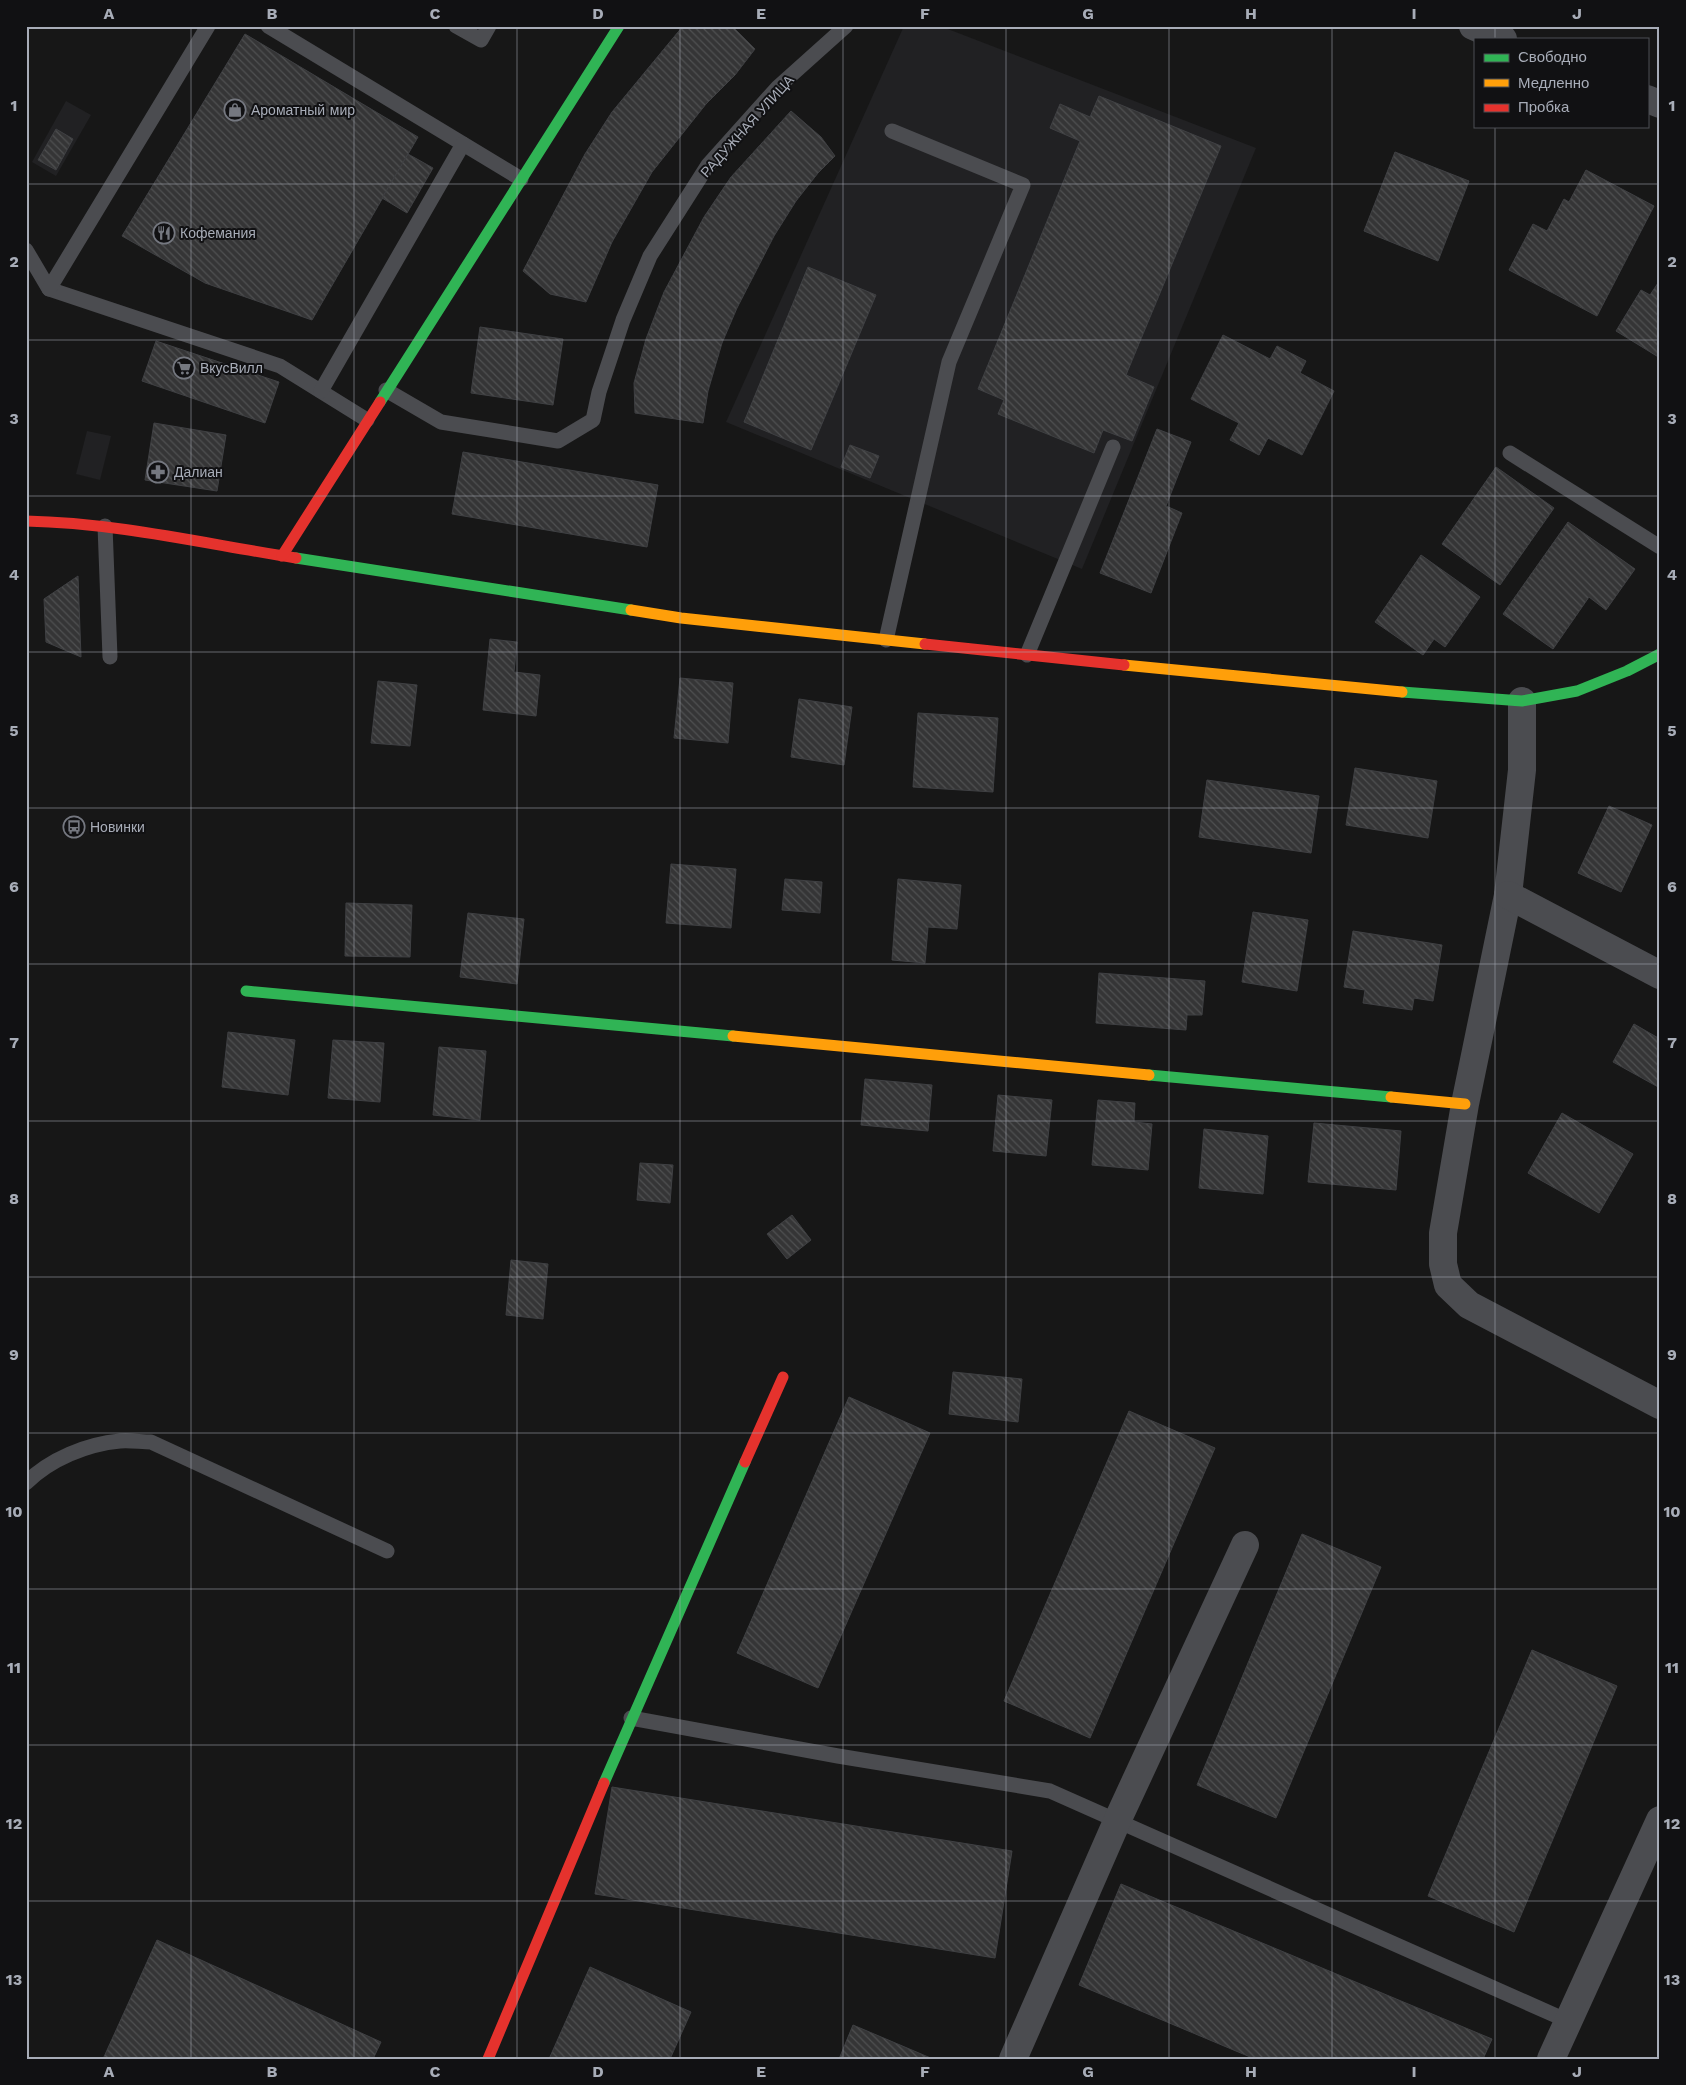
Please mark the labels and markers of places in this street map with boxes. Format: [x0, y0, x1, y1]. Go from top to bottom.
shop icon: Ароматный мир [223, 98, 247, 122]
place label: Ароматный мир [251, 102, 355, 118]
restaurant icon: Кофемания [152, 221, 176, 245]
place label: Кофемания [180, 225, 256, 241]
supermarket icon: ВкусВилл [172, 356, 196, 380]
place label: ВкусВилл [200, 360, 263, 376]
pharmacy icon: Далиан [146, 460, 170, 484]
place label: Далиан [174, 464, 223, 480]
bus stop icon: Новинки [62, 815, 86, 839]
place label: Новинки [90, 819, 145, 835]

